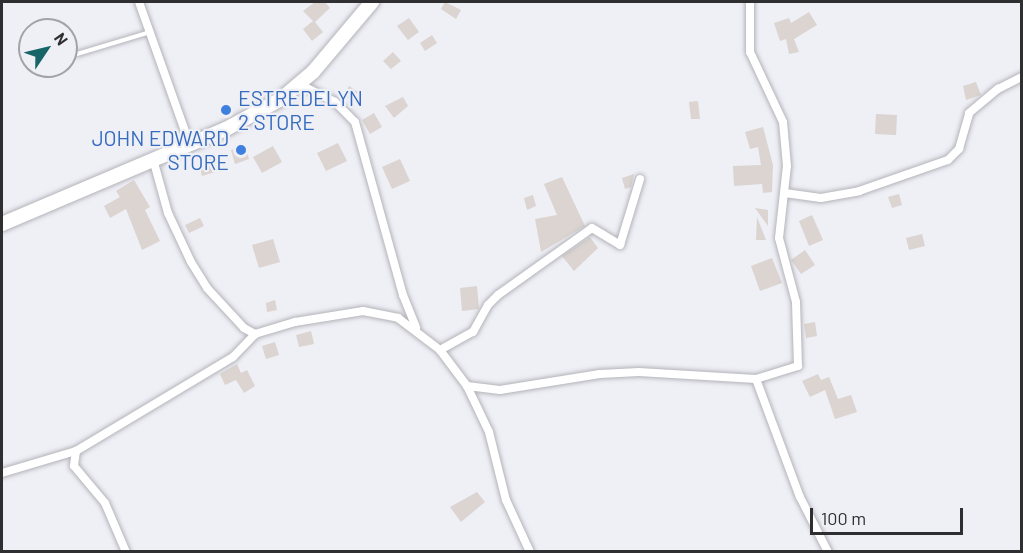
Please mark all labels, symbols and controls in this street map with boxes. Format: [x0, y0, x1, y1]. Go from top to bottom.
north arrow [18, 18, 78, 78]
text: N [51, 29, 72, 48]
place label: ESTREDELYN 2 STORE [238, 85, 363, 135]
marker: ESTREDELYN 2 STORE [219, 103, 233, 117]
place label: JOHN EDWARD STORE [92, 125, 229, 175]
marker: JOHN EDWARD STORE [234, 143, 248, 157]
scale bar [813, 496, 966, 534]
text: 100 m [821, 507, 866, 529]

